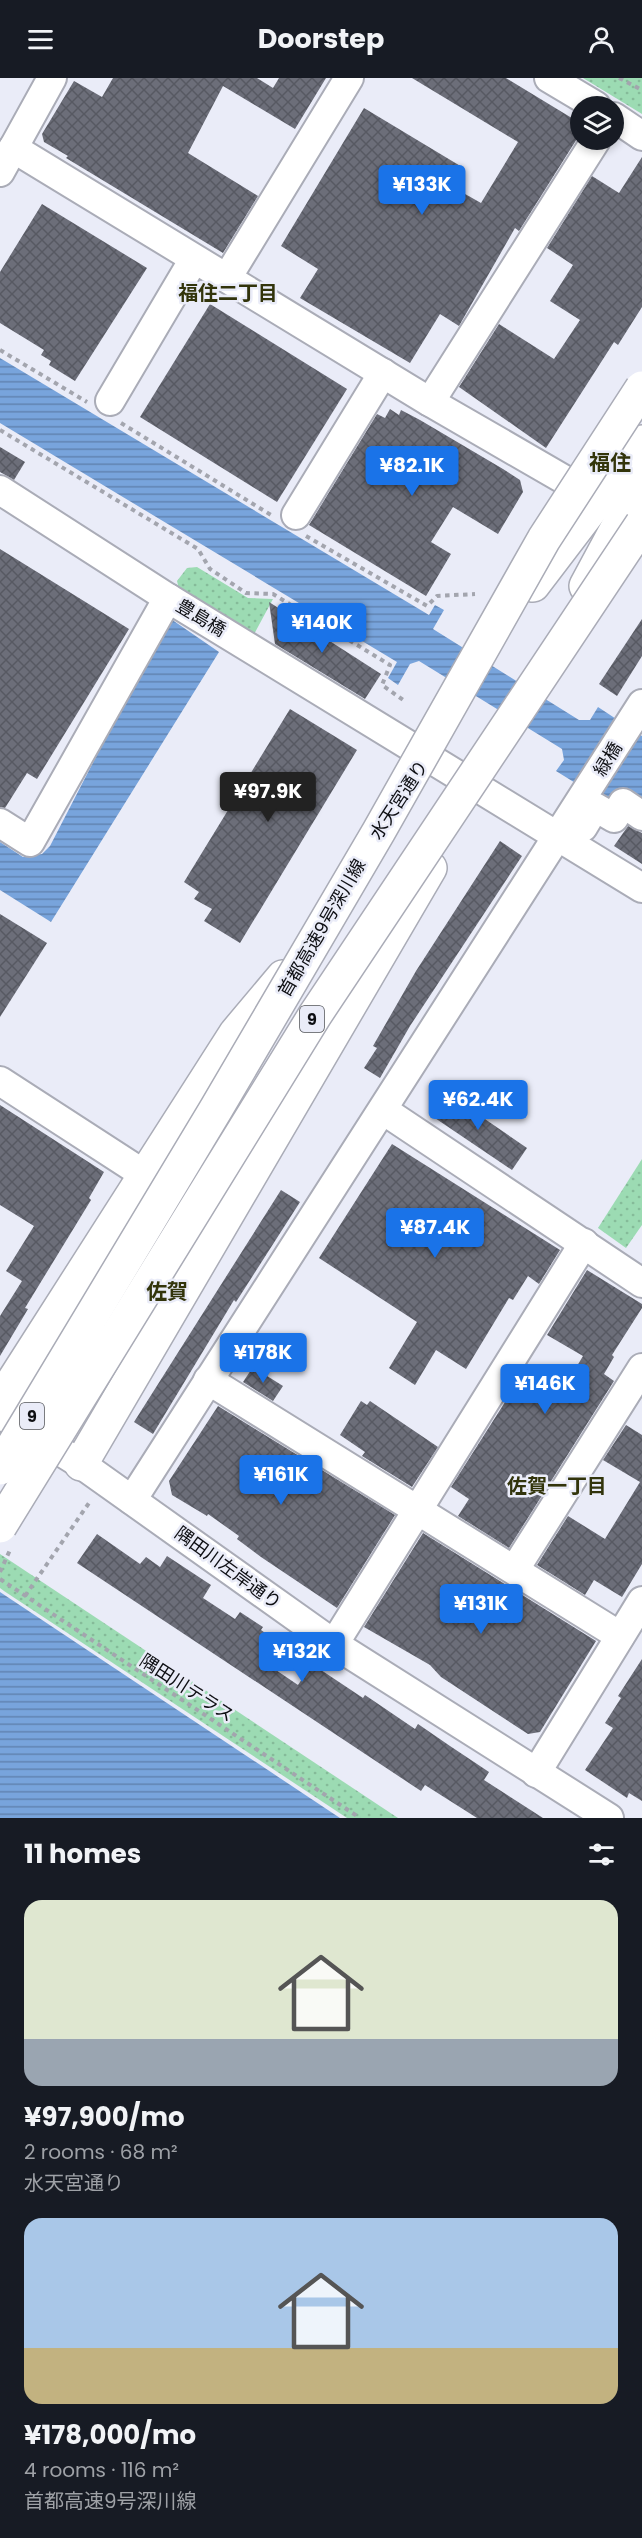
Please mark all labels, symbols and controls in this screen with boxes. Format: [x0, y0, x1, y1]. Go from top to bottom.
text: Doorstep [258, 20, 384, 57]
icon: menu [24, 23, 57, 56]
icon: person [585, 23, 618, 56]
map controls [570, 96, 624, 150]
button: layers [570, 96, 624, 150]
pin: ¥133K [380, 165, 464, 216]
text: ¥133K [392, 170, 452, 198]
district label: 福住二丁目 [178, 279, 278, 307]
pin: ¥82.1K [363, 446, 461, 497]
district label: 福住 [589, 448, 631, 477]
text: ¥82.1K [380, 451, 444, 479]
street label: 豊島橋 [172, 593, 231, 642]
pin: ¥140K [280, 603, 364, 654]
text: ¥140K [291, 608, 353, 636]
street label: 緑橋 [587, 737, 628, 781]
street label: 水天宮通り [364, 755, 434, 844]
pin: ¥97.9K [219, 772, 317, 823]
text: ¥97.9K [234, 777, 302, 805]
street label: 首都高速9号深川線 [272, 854, 371, 1001]
road number: 9 [300, 1006, 324, 1032]
pin: ¥62.4K [429, 1080, 527, 1131]
text: ¥62.4K [443, 1085, 513, 1113]
pin: ¥87.4K [386, 1208, 484, 1259]
text: ¥87.4K [400, 1213, 470, 1241]
district label: 佐賀 [146, 1277, 188, 1306]
pin: ¥178K [221, 1333, 305, 1384]
text: ¥178K [234, 1338, 292, 1366]
pin: ¥146K [503, 1364, 587, 1415]
text: ¥146K [514, 1369, 576, 1397]
road number: 9 [20, 1403, 44, 1429]
pin: ¥161K [239, 1455, 323, 1506]
text: ¥161K [253, 1460, 309, 1488]
district label: 佐賀一丁目 [507, 1472, 607, 1500]
street label: 隅田川左岸通り [170, 1520, 287, 1615]
pin: ¥131K [439, 1584, 523, 1635]
text: ¥131K [454, 1589, 508, 1617]
pin: ¥132K [260, 1632, 344, 1683]
text: ¥132K [273, 1637, 331, 1665]
street label: 隅田川テラス [135, 1648, 239, 1727]
text: 11 homes [24, 1836, 141, 1872]
icon: filters [585, 1838, 618, 1871]
icon: home [267, 1939, 375, 2047]
text: ¥97,900/mo [24, 2099, 185, 2135]
text: 2 rooms · 68 m² [24, 2138, 178, 2166]
text: 水天宮通り [24, 2169, 124, 2197]
icon: home [267, 2257, 375, 2365]
text: ¥178,000/mo [24, 2417, 196, 2453]
text: 4 rooms · 116 m² [24, 2456, 179, 2484]
text: 首都高速9号深川線 [24, 2487, 197, 2515]

